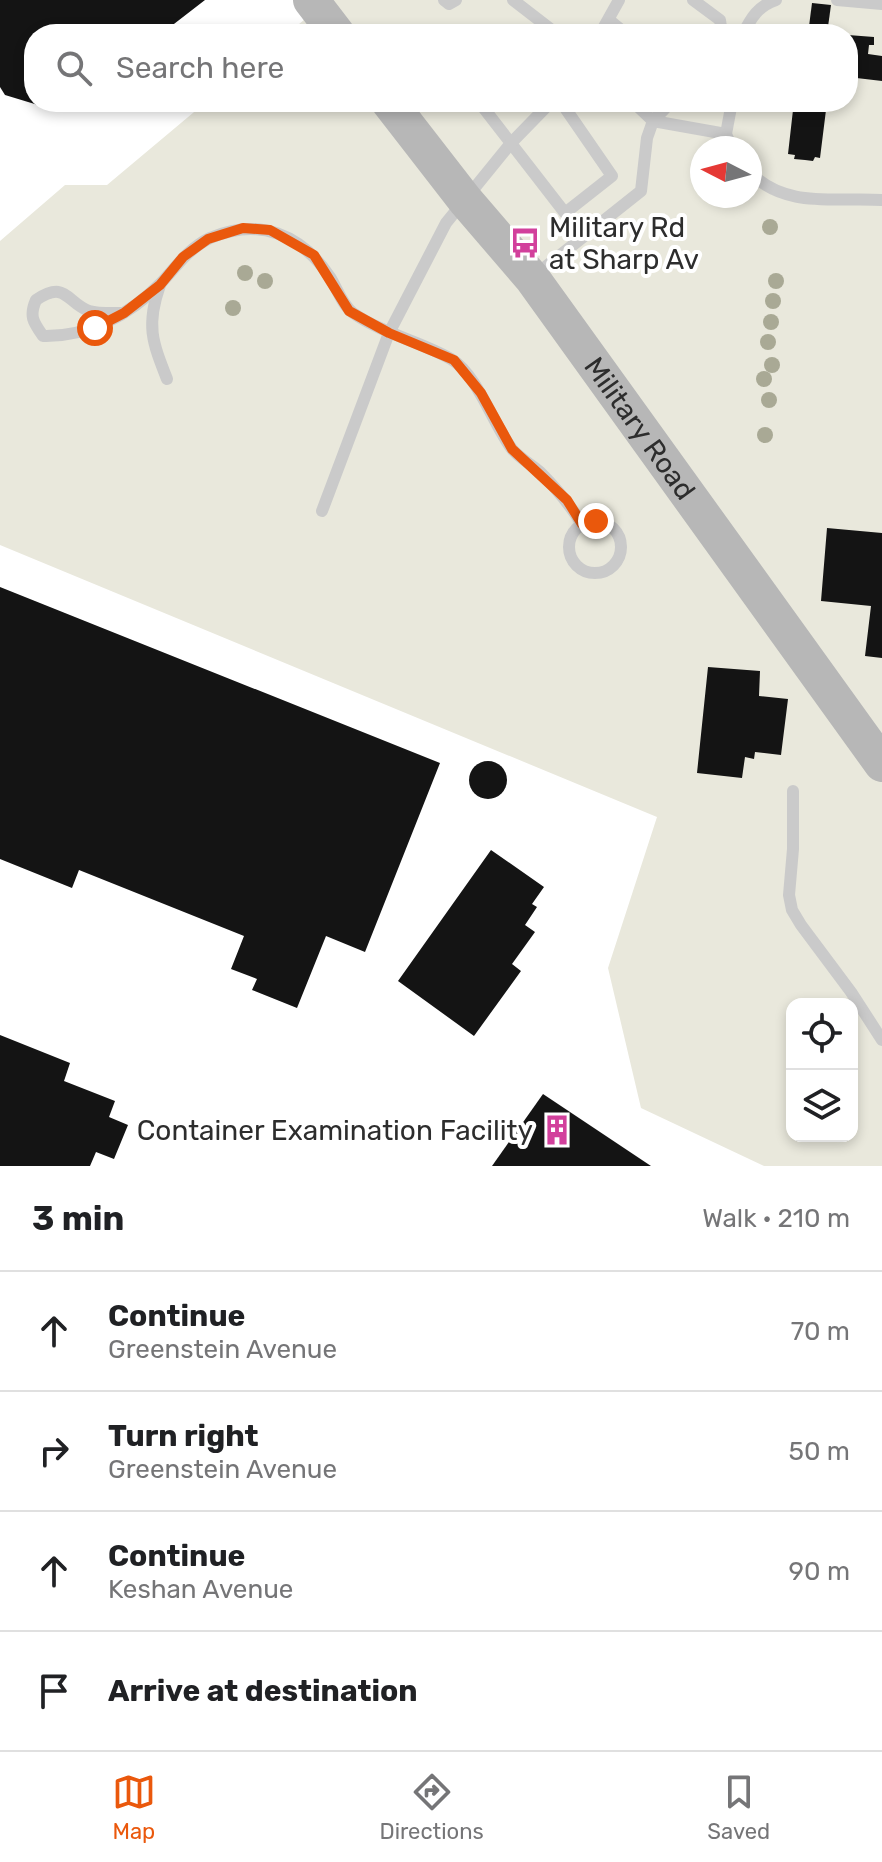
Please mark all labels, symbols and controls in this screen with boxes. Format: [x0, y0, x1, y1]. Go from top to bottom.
search box [24, 24, 858, 112]
icon: search [52, 46, 96, 90]
text: Search here [116, 50, 284, 86]
north arrow [690, 136, 762, 208]
place label: Military Rd at Sharp Av [549, 211, 699, 276]
bus stop icon: Military Rd at Sharp Av [508, 226, 542, 260]
route start [77, 310, 113, 346]
street label: Military Road [577, 351, 702, 506]
route end [578, 503, 614, 539]
map controls [786, 998, 858, 1142]
button: locate [786, 998, 858, 1070]
button: layers [786, 1070, 858, 1142]
building icon: Container Examination Facility [540, 1113, 574, 1147]
place label: Container Examination Facility [137, 1114, 533, 1147]
text: 3 min [32, 1198, 124, 1239]
text: Walk · 210 m [702, 1203, 850, 1234]
text: Continue [108, 1298, 245, 1334]
icon: ahead [32, 1309, 76, 1353]
text: 70 m [791, 1316, 850, 1347]
text: Greenstein Avenue [108, 1334, 337, 1365]
text: Turn right [108, 1418, 259, 1454]
icon: right [32, 1429, 76, 1473]
text: 50 m [789, 1436, 850, 1467]
text: Greenstein Avenue [108, 1454, 337, 1485]
text: Continue [108, 1538, 245, 1574]
icon: ahead [32, 1549, 76, 1593]
text: 90 m [789, 1556, 850, 1587]
text: Keshan Avenue [108, 1574, 293, 1605]
icon: arrive [32, 1669, 76, 1713]
text: Arrive at destination [108, 1673, 418, 1709]
tab: Map [112, 1770, 156, 1845]
tab: Directions [379, 1770, 484, 1845]
tab: Saved [707, 1770, 770, 1845]

